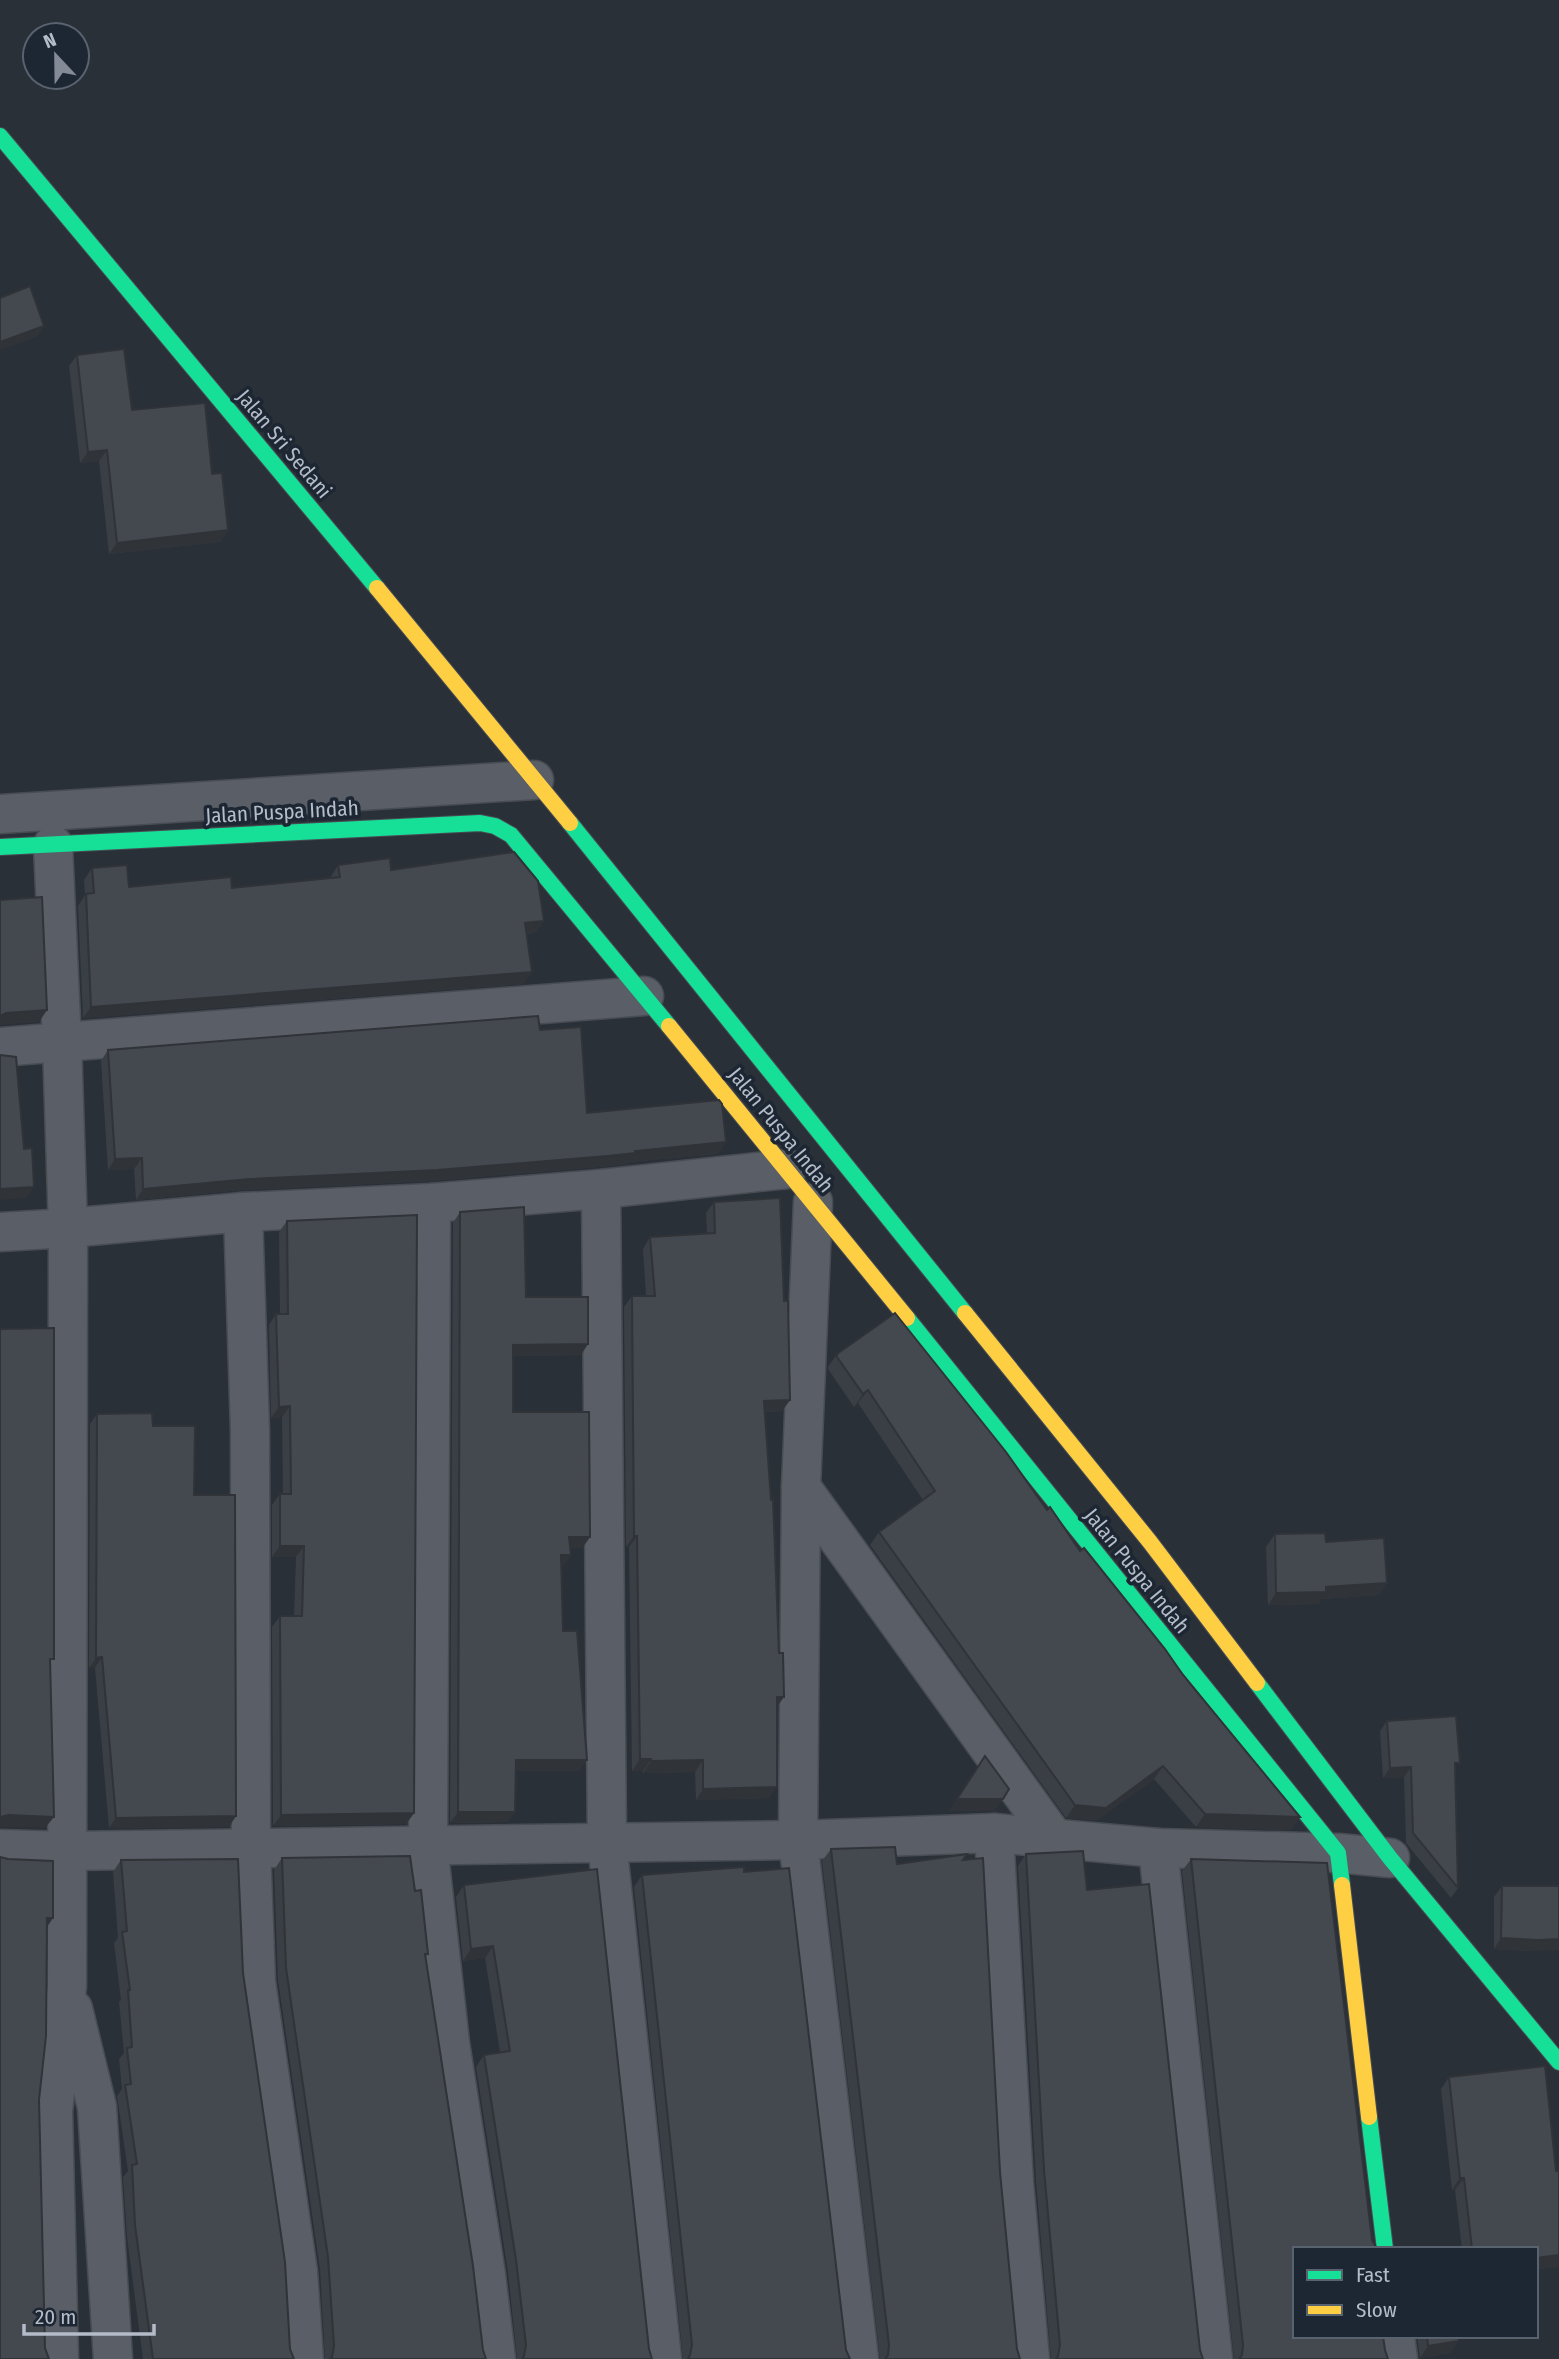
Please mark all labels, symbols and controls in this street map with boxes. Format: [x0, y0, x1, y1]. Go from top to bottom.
north arrow [21, 21, 91, 91]
text: N [40, 28, 59, 53]
street label: Jalan Sri Sedani [231, 384, 337, 504]
street label: Jalan Puspa Indah [205, 795, 359, 829]
street label: Jalan Puspa Indah [723, 1062, 839, 1198]
street label: Jalan Puspa Indah [1079, 1503, 1195, 1639]
legend [1293, 2247, 1538, 2338]
text: Fast [1356, 2262, 1390, 2288]
scale bar [24, 2292, 154, 2336]
text: Slow [1356, 2297, 1397, 2323]
text: 20 m [35, 2304, 76, 2330]

